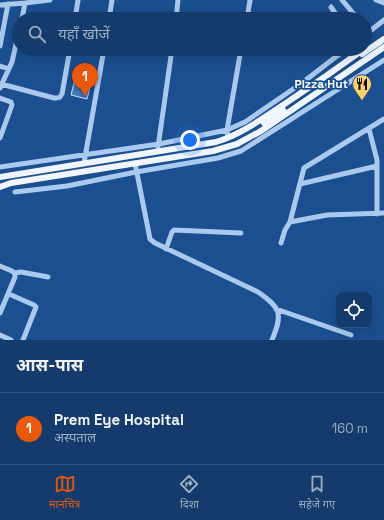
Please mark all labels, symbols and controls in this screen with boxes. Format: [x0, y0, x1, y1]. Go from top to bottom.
search box [12, 12, 372, 56]
icon: search [26, 23, 48, 45]
text: यहाँ खोजें [58, 24, 110, 43]
pin: 1 [72, 63, 98, 96]
restaurant icon: Pizza Hut [351, 73, 373, 101]
place label: Pizza Hut [294, 76, 348, 92]
your location [180, 130, 200, 150]
map controls [336, 292, 372, 328]
button: locate [336, 292, 372, 328]
text: आस-पास [16, 354, 83, 376]
text: Prem Eye Hospital [54, 410, 184, 429]
text: 1 [26, 420, 32, 437]
text: 160 m [332, 420, 368, 437]
text: अस्पताल [54, 429, 96, 446]
tab: मानचित्र [49, 473, 80, 512]
tab: दिशा [178, 473, 200, 512]
tab: सहेजे गए [298, 473, 335, 512]

